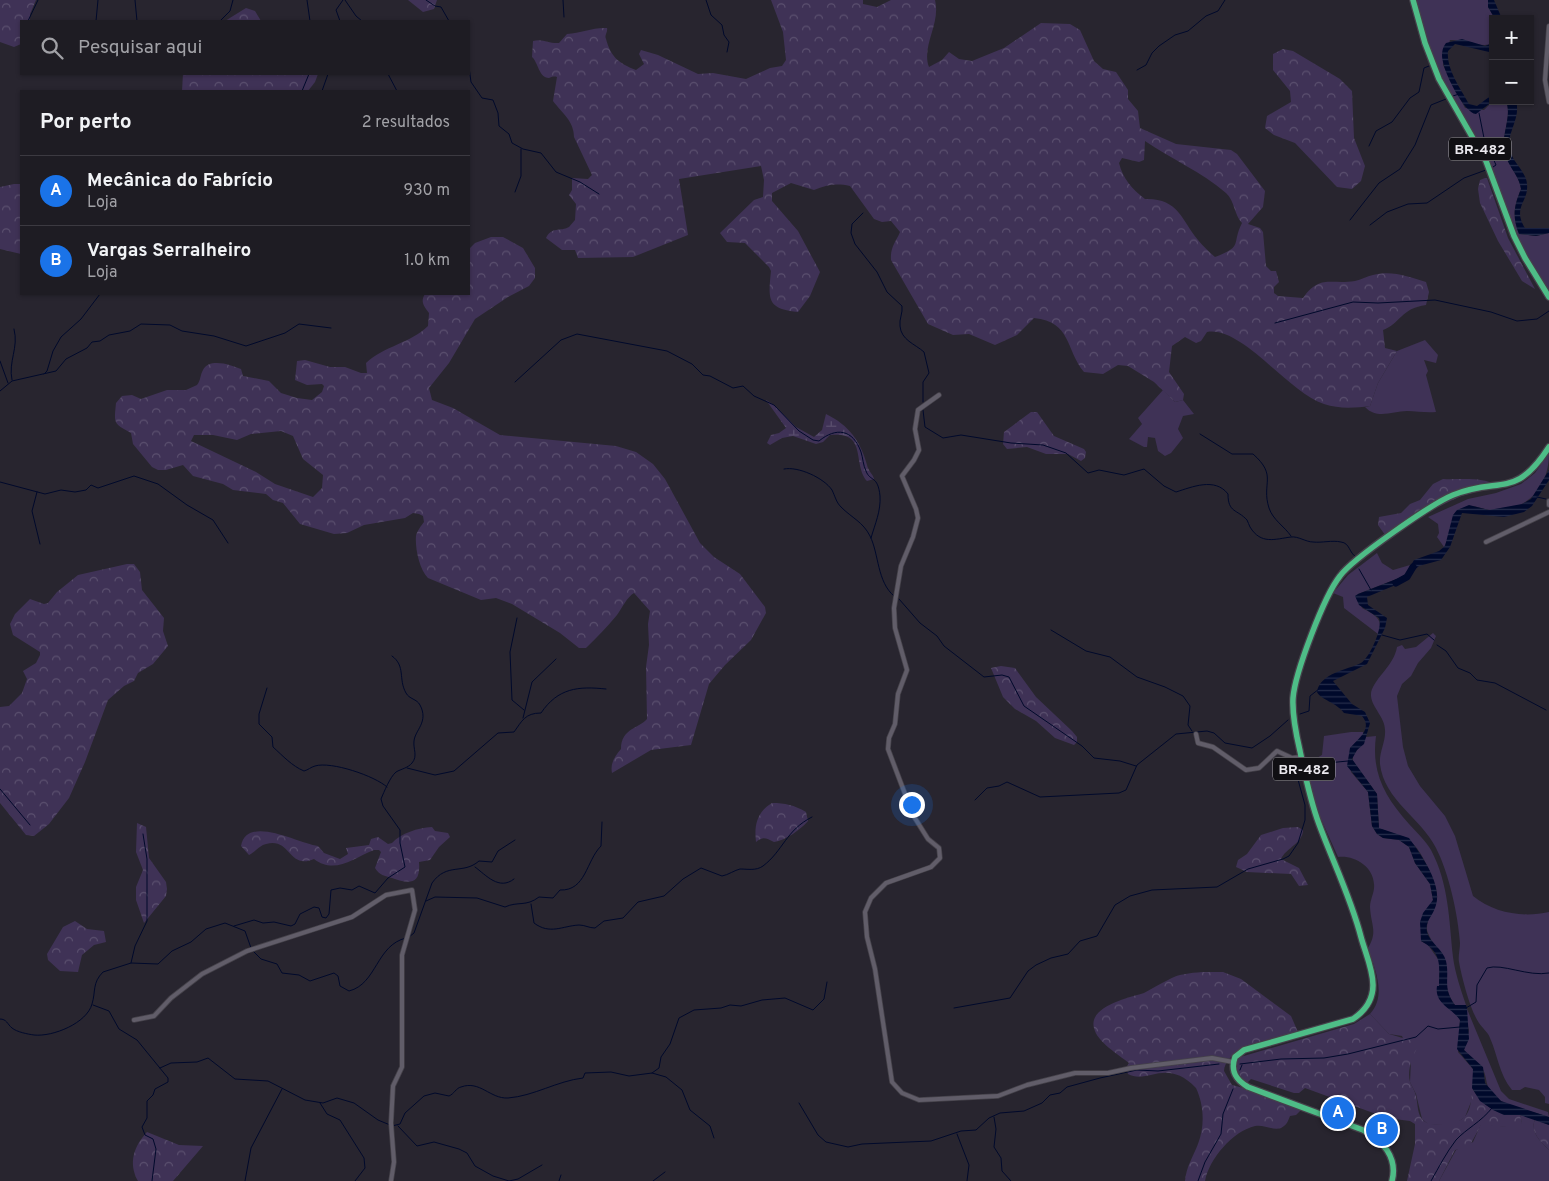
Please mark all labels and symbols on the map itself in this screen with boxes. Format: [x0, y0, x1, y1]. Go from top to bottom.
road number: BR-482 [1449, 138, 1511, 160]
road number: BR-482 [1273, 758, 1335, 781]
your location [899, 792, 925, 818]
pin: A [1322, 1094, 1354, 1132]
pin: B [1366, 1111, 1398, 1149]

